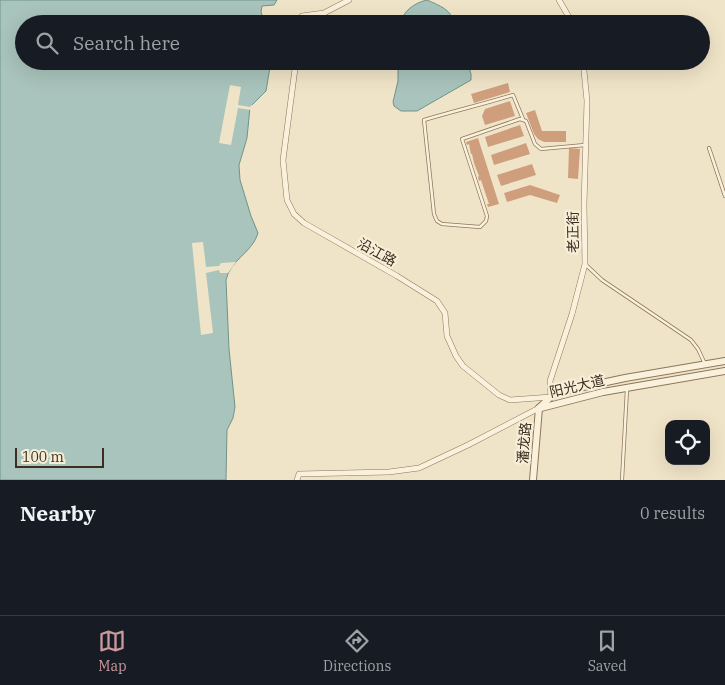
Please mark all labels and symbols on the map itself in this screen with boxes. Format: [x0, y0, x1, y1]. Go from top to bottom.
street label: 老正街 [564, 211, 582, 253]
street label: 沿江路 [354, 234, 400, 270]
street label: 阳光大道 [548, 371, 606, 401]
street label: 潘龙路 [513, 421, 535, 465]
scale bar [15, 445, 104, 468]

